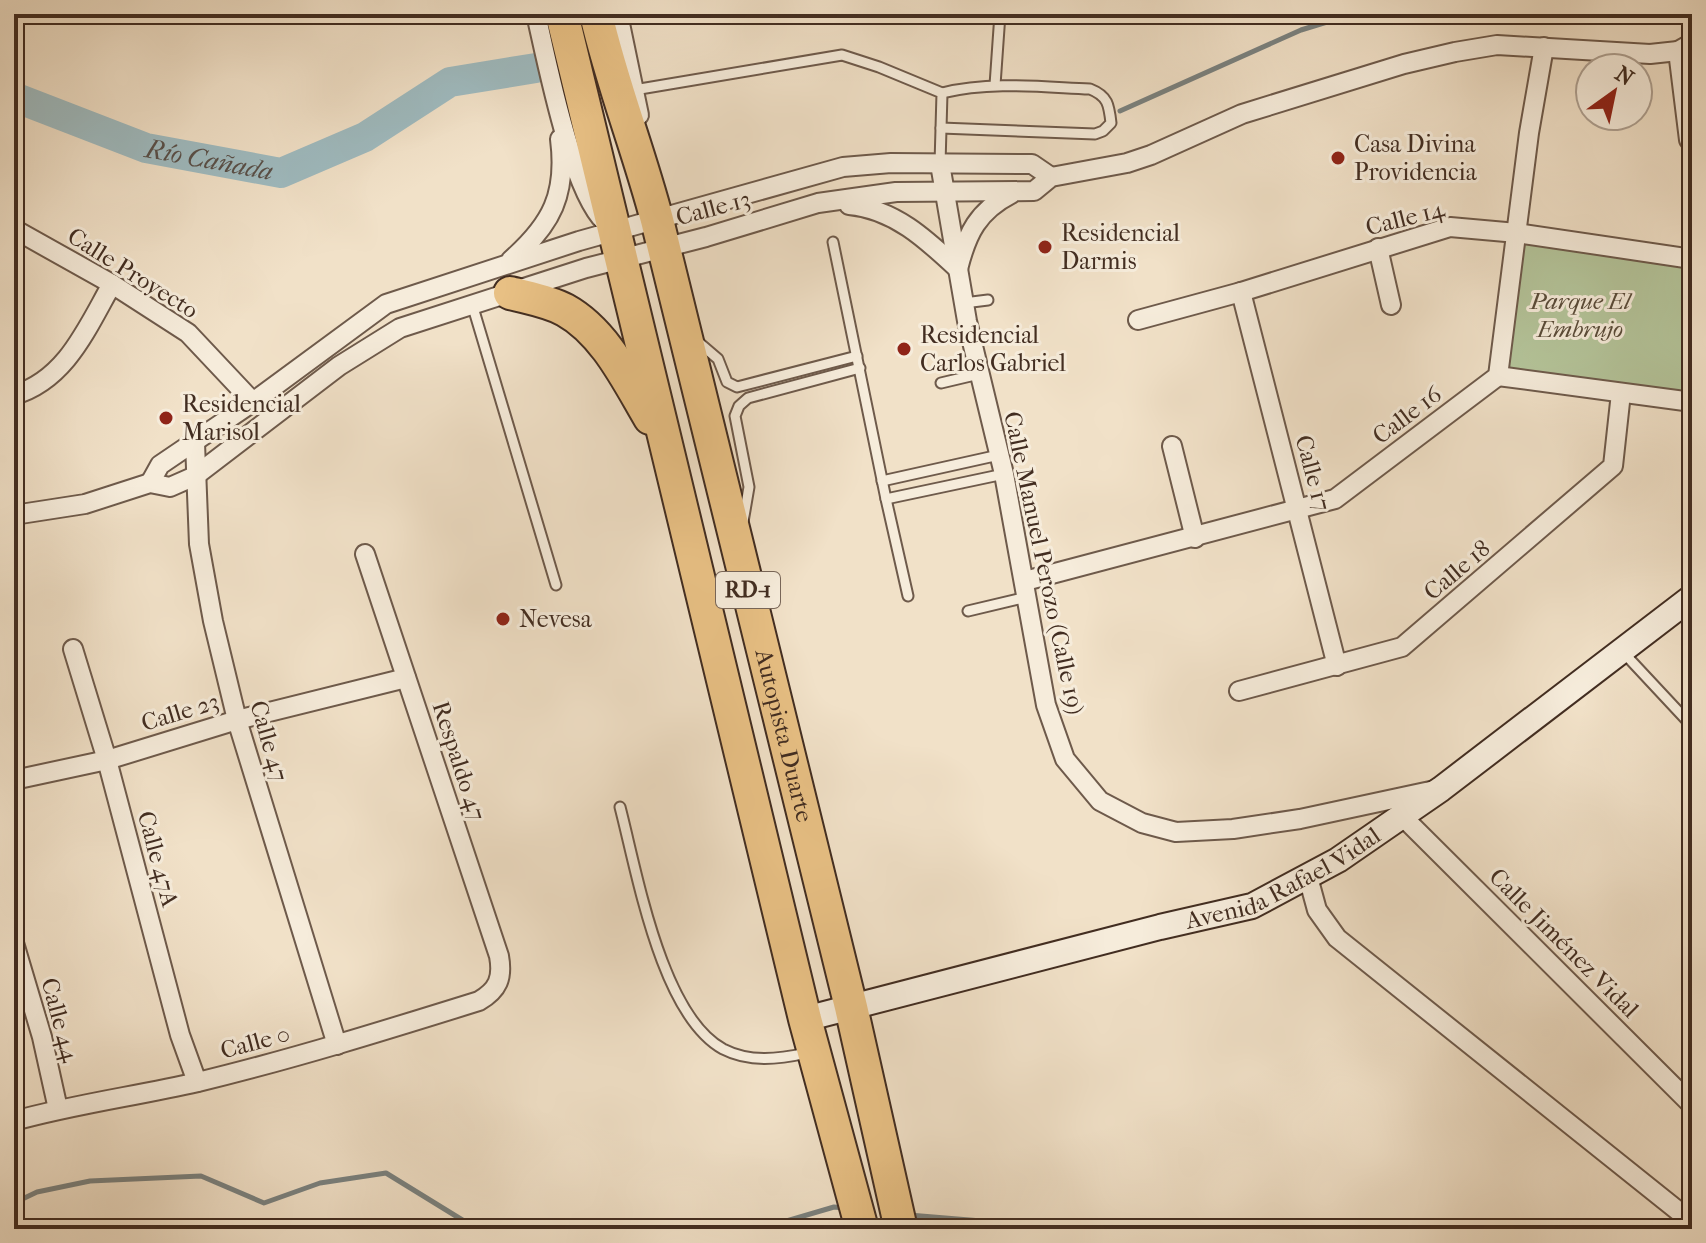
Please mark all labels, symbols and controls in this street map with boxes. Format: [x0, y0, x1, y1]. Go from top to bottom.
north arrow [1574, 52, 1654, 132]
text: N [1610, 61, 1639, 92]
place label: Casa Divina Providencia [1354, 130, 1478, 186]
water label: Río Cañada [141, 132, 276, 187]
marker: Casa Divina Providencia [1329, 149, 1347, 167]
street label: Calle 13 [673, 185, 753, 231]
street label: Calle 14 [1363, 195, 1448, 241]
place label: Residencial Darmis [1061, 219, 1180, 275]
street label: Calle Proyecto [62, 222, 204, 324]
marker: Residencial Darmis [1036, 238, 1054, 256]
park label: Parque El Embrujo [1529, 287, 1633, 343]
place label: Residencial Carlos Gabriel [920, 321, 1066, 377]
marker: Residencial Carlos Gabriel [895, 340, 913, 358]
street label: Calle 16 [1367, 379, 1448, 450]
place label: Residencial Marisol [182, 390, 301, 446]
marker: Residencial Marisol [157, 409, 175, 427]
street label: Calle Manuel Perozo (Calle 19) [998, 409, 1090, 717]
street label: Calle 17 [1289, 432, 1337, 514]
street label: Calle 18 [1418, 534, 1496, 606]
road number: RD-1 [716, 572, 780, 608]
place label: Nevesa [519, 605, 593, 633]
marker: Nevesa [494, 610, 512, 628]
street label: Autopista Duarte [749, 645, 819, 825]
street label: Calle 23 [138, 687, 222, 737]
street label: Calle 47 [244, 698, 294, 784]
street label: Respaldo 47 [427, 698, 491, 824]
street label: Calle 47A [132, 808, 184, 910]
street label: Avenida Rafael Vidal [1182, 821, 1386, 935]
street label: Calle Jiménez Vidal [1484, 863, 1645, 1024]
street label: Calle 44 [35, 975, 85, 1066]
street label: Calle 0 [217, 1019, 293, 1065]

